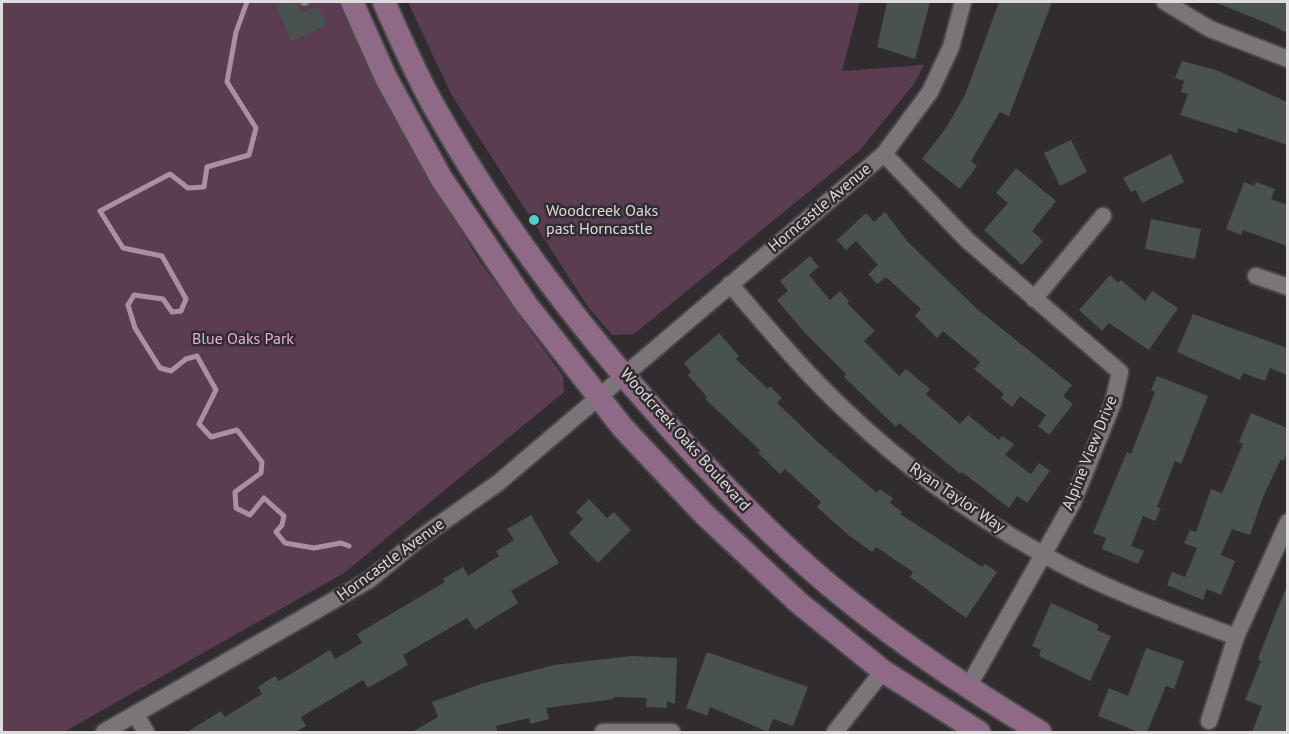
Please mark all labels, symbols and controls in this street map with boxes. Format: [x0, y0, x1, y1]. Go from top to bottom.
street label: Horncastle Avenue [765, 160, 875, 256]
place label: Woodcreek Oaks past Horncastle [546, 201, 658, 239]
marker: Woodcreek Oaks past Horncastle [527, 213, 541, 227]
park label: Blue Oaks Park [192, 329, 294, 349]
street label: Woodcreek Oaks Boulevard [616, 365, 754, 515]
street label: Alpine View Drive [1058, 393, 1122, 513]
street label: Ryan Taylor Way [906, 459, 1008, 537]
street label: Horncastle Avenue [334, 515, 448, 605]

